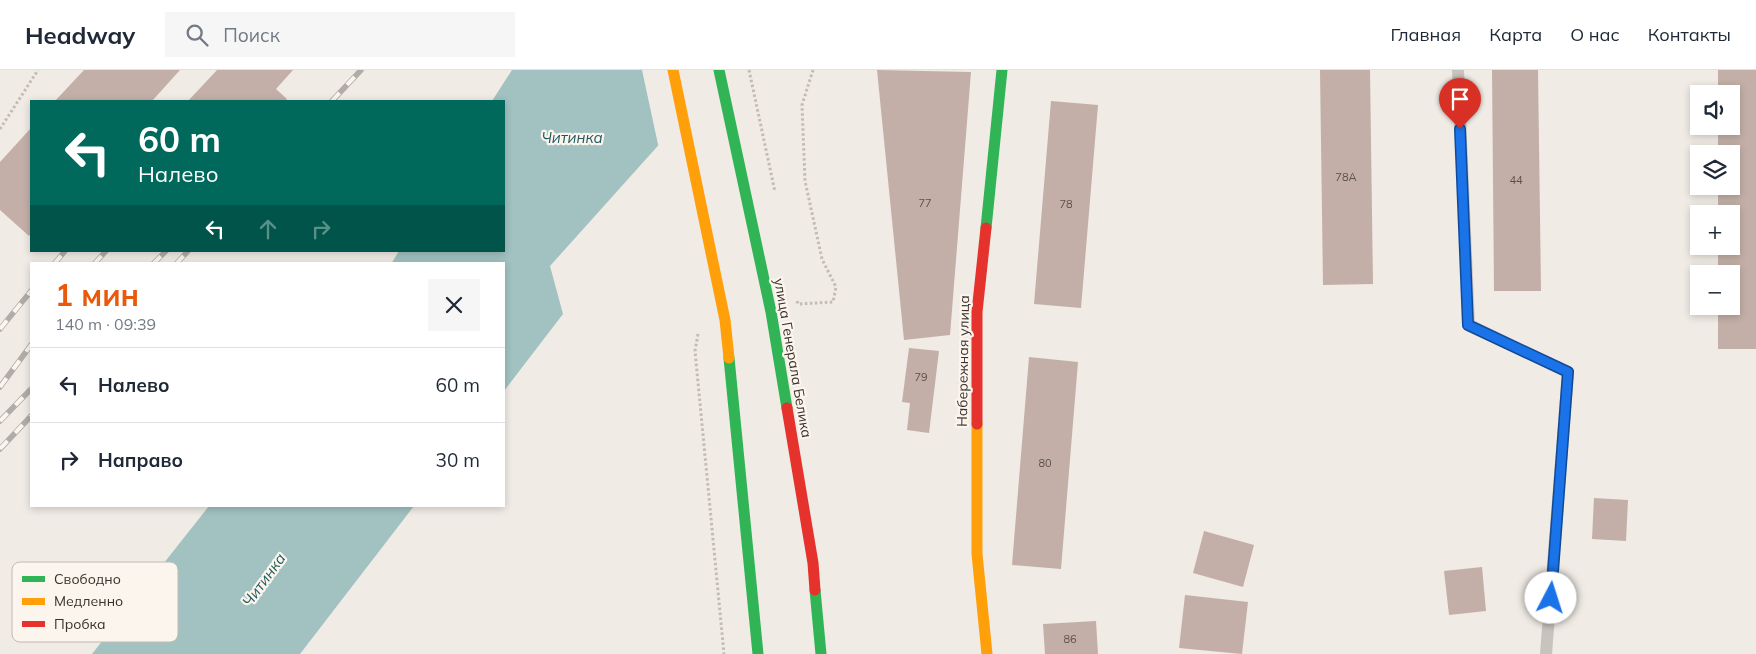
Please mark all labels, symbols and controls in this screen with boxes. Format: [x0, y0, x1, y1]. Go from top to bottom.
search box [165, 12, 515, 57]
text: Headway [25, 20, 135, 50]
icon: search [183, 21, 211, 49]
text: Поиск [223, 23, 280, 47]
text: Главная [1391, 23, 1461, 46]
text: Карта [1489, 23, 1542, 46]
text: О нас [1570, 23, 1620, 46]
text: Контакты [1648, 23, 1731, 46]
pin [1439, 78, 1481, 129]
icon: arrive [1446, 85, 1474, 113]
map controls [1690, 85, 1740, 315]
button: sound [1690, 85, 1740, 135]
text: 60 m [138, 117, 221, 161]
icon: left [55, 120, 120, 185]
water label: Читинка [541, 128, 603, 147]
button: layers [1690, 145, 1740, 195]
text: Налево [138, 160, 218, 188]
house number: 78А [1335, 170, 1357, 184]
house number: 44 [1509, 173, 1523, 187]
house number: 77 [918, 196, 932, 210]
house number: 78 [1059, 197, 1073, 211]
button: + [1690, 205, 1740, 255]
icon: left [201, 215, 229, 243]
icon: ahead [254, 215, 282, 243]
icon: right [307, 215, 335, 243]
button: − [1690, 265, 1740, 315]
text: 1 мин [55, 276, 139, 314]
street label: улица Генерала Белика [770, 277, 816, 439]
button: close [428, 279, 480, 331]
street label: Набережная улица [953, 295, 973, 427]
text: 140 m · 09:39 [55, 314, 156, 334]
house number: 79 [914, 370, 928, 384]
icon: left [55, 371, 83, 399]
text: Налево [98, 373, 170, 397]
text: 60 m [436, 373, 480, 397]
icon: right [55, 446, 83, 474]
text: Направо [98, 448, 183, 472]
text: 30 m [436, 448, 480, 472]
house number: 80 [1038, 456, 1052, 470]
water label: Читинка [238, 549, 289, 610]
legend [12, 562, 178, 642]
text: Свободно [54, 570, 121, 588]
position arrow [1524, 571, 1576, 623]
text: Медленно [54, 592, 123, 610]
text: Пробка [54, 615, 106, 633]
house number: 86 [1063, 632, 1077, 646]

